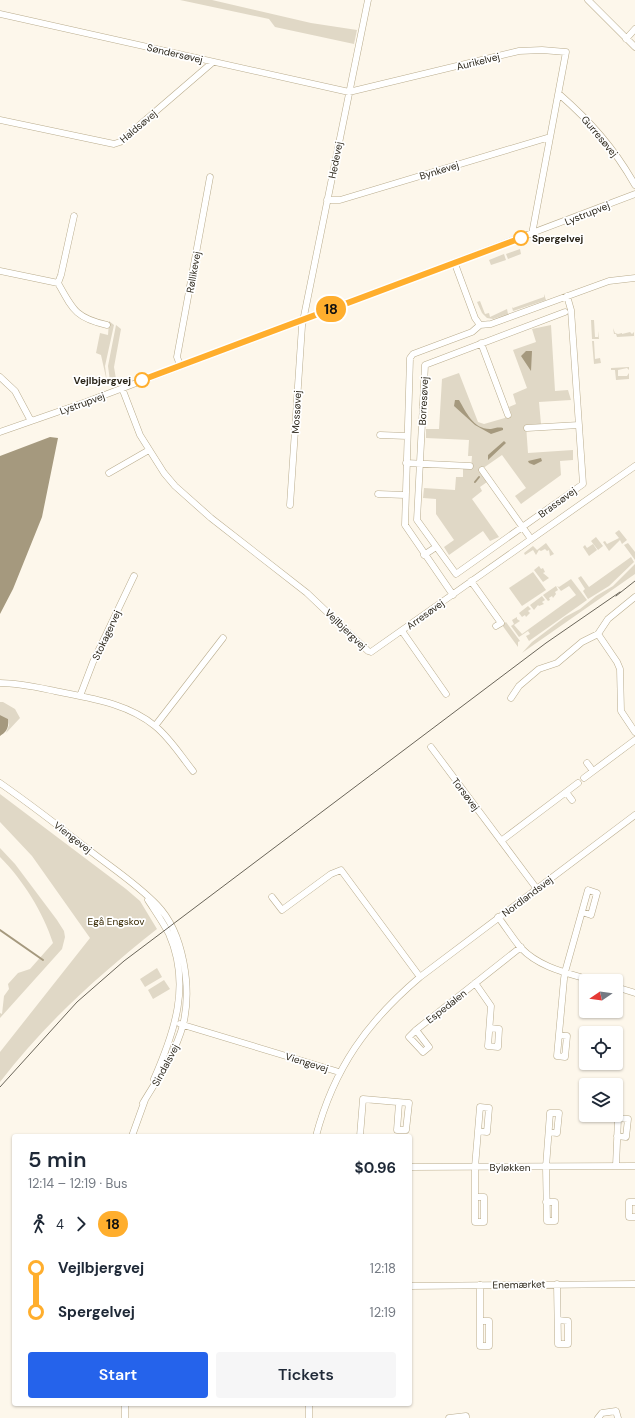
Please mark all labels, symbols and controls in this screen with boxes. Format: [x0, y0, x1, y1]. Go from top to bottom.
street label: Søndersøvej [146, 41, 204, 66]
street label: Aurikelvej [455, 50, 501, 73]
street label: Haldsøvej [117, 107, 160, 146]
street label: Gurresøvej [579, 113, 621, 160]
street label: Hedevej [326, 141, 345, 180]
street label: Bynkevej [418, 158, 460, 183]
street label: Lystrupvej [563, 199, 612, 228]
marker: Spergelvej [513, 230, 529, 246]
place label: Spergelvej [532, 232, 583, 245]
street label: Røllikevej [183, 250, 204, 294]
line badge: 18 [313, 296, 349, 322]
text: 18 [324, 300, 338, 318]
marker: Vejlbjergvej [134, 372, 150, 388]
place label: Vejlbjergvej [74, 374, 131, 387]
street label: Borresøvej [416, 376, 431, 426]
street label: Lystrupvej [58, 389, 107, 418]
street label: Mossøvej [289, 390, 304, 434]
street label: Brassøvej [536, 484, 579, 521]
street label: Arresøvej [404, 596, 447, 632]
street label: Vejlbjergvej [322, 606, 369, 652]
street label: Stokagervej [89, 608, 124, 662]
street label: Torsøvej [449, 775, 482, 813]
street label: Viengevej [51, 819, 94, 856]
street label: Nordlandsvej [499, 873, 555, 920]
park label: Egå Engskov [88, 915, 145, 928]
north arrow [579, 974, 623, 1018]
map controls [579, 974, 623, 1122]
street label: Espedalen [423, 986, 469, 1026]
button: locate [579, 1026, 623, 1070]
street label: Sindalsvej [149, 1042, 182, 1088]
street label: Viengevej [284, 1050, 330, 1075]
button: layers [579, 1078, 623, 1122]
text: 5 min [28, 1145, 86, 1174]
text: $0.96 [355, 1158, 396, 1178]
street label: Byløkken [490, 1161, 531, 1174]
text: 12:14 – 12:19 · Bus [28, 1175, 127, 1192]
icon: walk [28, 1213, 50, 1235]
icon: forward [70, 1213, 92, 1235]
text: 18 [106, 1215, 120, 1233]
text: 4 [56, 1216, 64, 1233]
text: Vejlbjergvej [58, 1258, 144, 1278]
text: 12:18 [370, 1260, 396, 1277]
street label: Enemærket [492, 1278, 546, 1291]
text: Spergelvej [58, 1302, 135, 1322]
text: 12:19 [370, 1304, 396, 1321]
button: Start [28, 1352, 208, 1398]
button: Tickets [216, 1352, 396, 1398]

